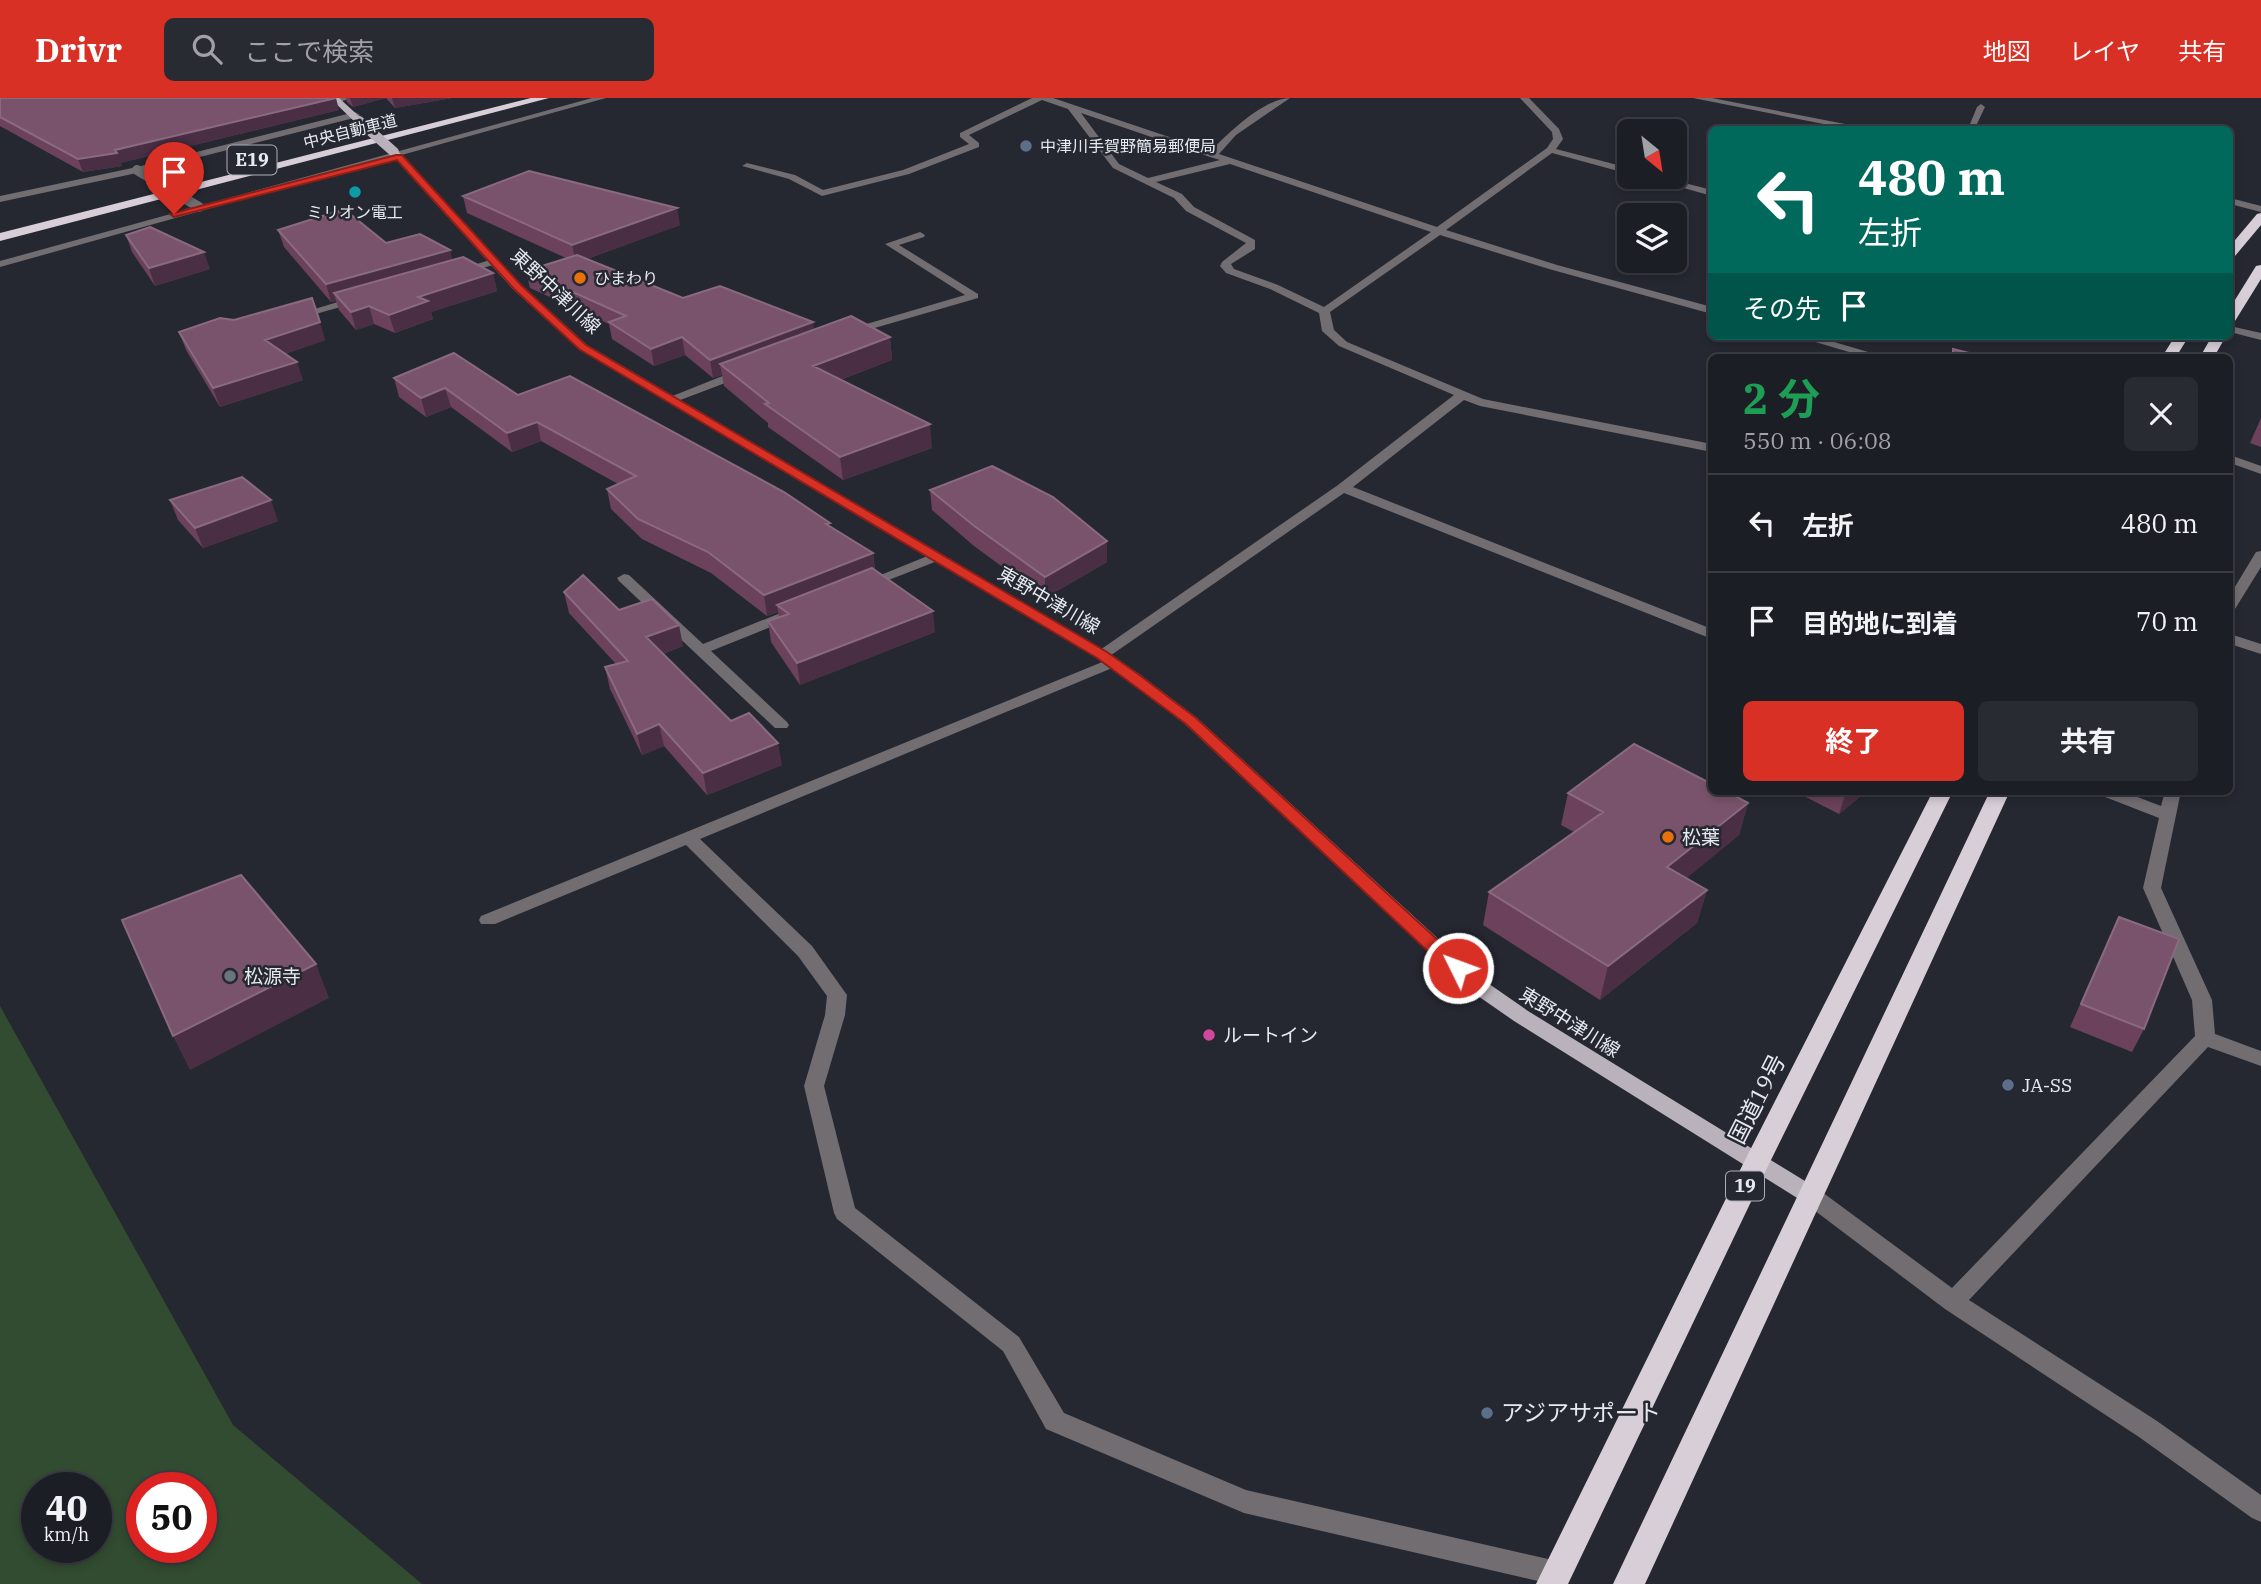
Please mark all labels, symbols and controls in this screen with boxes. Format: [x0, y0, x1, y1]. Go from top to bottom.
search box [164, 18, 654, 81]
text: Drivr [35, 28, 122, 71]
icon: search [188, 30, 226, 68]
text: ここで検索 [244, 34, 374, 68]
text: 地図 [1983, 35, 2031, 67]
text: レイヤ [2069, 35, 2140, 67]
text: 共有 [2178, 35, 2226, 67]
street label: 中央自動車道 [301, 110, 399, 152]
north arrow [1617, 119, 1687, 189]
map controls [1617, 119, 1687, 273]
place label: 中津川手賀野簡易郵便局 [1040, 136, 1216, 156]
marker: 中津川手賀野簡易郵便局 [1018, 138, 1034, 154]
pin [144, 142, 204, 214]
text: 480 m [1858, 145, 2005, 208]
road number: E19 [228, 146, 276, 174]
icon: arrive [155, 153, 193, 191]
icon: left [1743, 154, 1834, 245]
marker: ミリオン電工 [347, 184, 363, 200]
place label: ミリオン電工 [307, 202, 403, 222]
button: layers [1617, 203, 1687, 273]
text: 左折 [1858, 211, 1922, 253]
street label: 東野中津川線 [506, 243, 606, 339]
place label: ひまわり [594, 268, 658, 288]
marker: ひまわり [572, 270, 588, 286]
icon: arrive [1835, 287, 1873, 325]
text: その先 [1743, 291, 1821, 325]
text: 2 分 [1743, 371, 1820, 426]
button: close [2124, 377, 2198, 451]
text: 550 m · 06:08 [1743, 425, 1892, 455]
icon: left [1743, 504, 1781, 542]
text: 480 m [2120, 506, 2198, 540]
text: 左折 [1802, 508, 1854, 542]
street label: 東野中津川線 [994, 561, 1104, 639]
icon: arrive [1743, 602, 1781, 640]
text: 70 m [2136, 604, 2198, 638]
text: 目的地に到着 [1802, 606, 1958, 640]
button: 終了 [1743, 701, 1964, 781]
button: 共有 [1978, 701, 2198, 781]
place label: 松葉 [1682, 825, 1720, 849]
marker: 松葉 [1660, 829, 1676, 845]
position arrow [1421, 931, 1495, 1005]
place label: 松源寺 [244, 964, 301, 988]
marker: 松源寺 [222, 968, 238, 984]
street label: 東野中津川線 [1515, 982, 1625, 1062]
place label: ルートイン [1223, 1023, 1318, 1047]
marker: ルートイン [1201, 1027, 1217, 1043]
street label: 国道19号 [1721, 1049, 1791, 1148]
place label: JA-SS [2022, 1073, 2072, 1097]
marker: JA-SS [2000, 1077, 2016, 1093]
road number: 19 [1726, 1171, 1764, 1200]
place label: アジアサポート [1501, 1397, 1661, 1427]
marker: アジアサポート [1479, 1405, 1495, 1421]
speed limit sign: 50 [126, 1472, 217, 1563]
text: 40 [45, 1485, 88, 1531]
text: km/h [44, 1523, 89, 1546]

